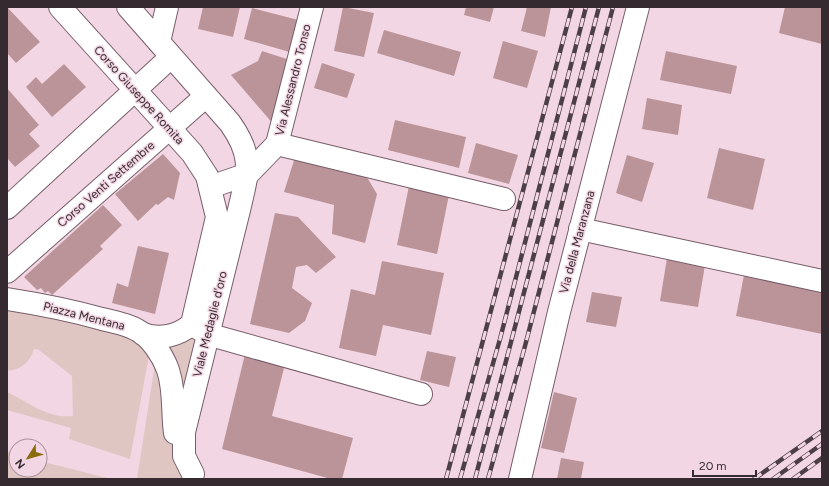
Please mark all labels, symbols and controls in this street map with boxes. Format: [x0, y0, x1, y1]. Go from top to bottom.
street label: Via Alessandro Tonso [272, 23, 314, 137]
street label: Corso Giuseppe Romita [91, 43, 187, 147]
street label: Corso Venti Settembre [55, 138, 158, 230]
street label: Via della Maranzana [557, 189, 597, 295]
street label: Viale Medaglie d'oro [190, 270, 230, 378]
street label: Piazza Mentana [42, 299, 126, 333]
north arrow [8, 438, 48, 478]
scale bar [693, 452, 756, 478]
text: N [13, 456, 28, 471]
text: 20 m [699, 459, 727, 473]

